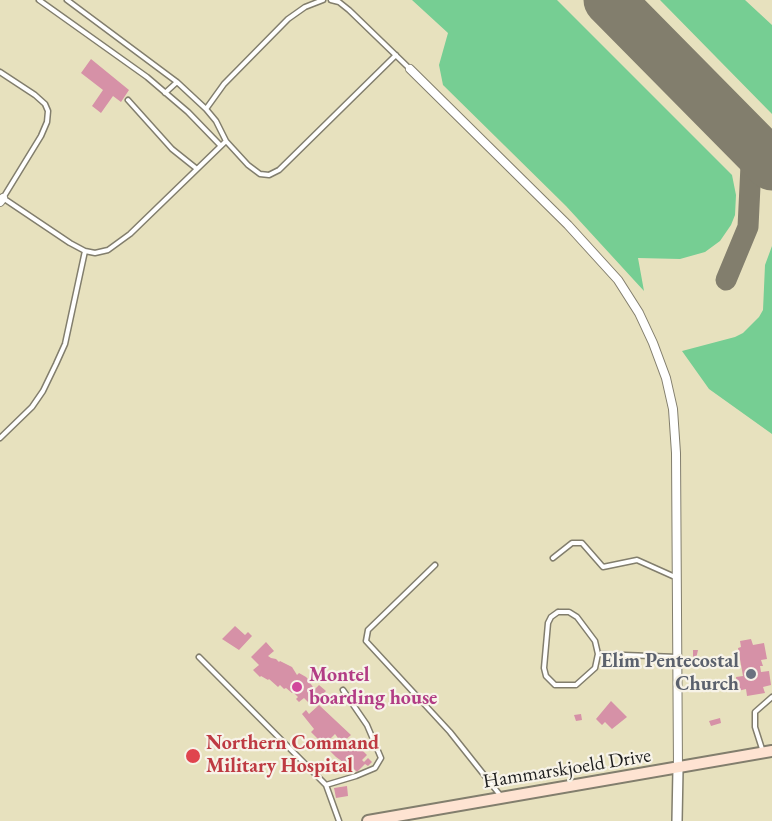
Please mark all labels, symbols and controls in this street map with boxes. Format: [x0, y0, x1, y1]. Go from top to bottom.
place label: Elim Pentecostal Church [601, 650, 739, 697]
place label: Montel boarding house [309, 664, 437, 711]
marker: Elim Pentecostal Church [744, 667, 758, 681]
marker: Montel boarding house [290, 680, 304, 694]
place label: Northern Command Military Hospital [206, 732, 379, 779]
street label: Hammarskjoeld Drive [481, 744, 653, 794]
marker: Northern Command Military Hospital [184, 747, 202, 765]

